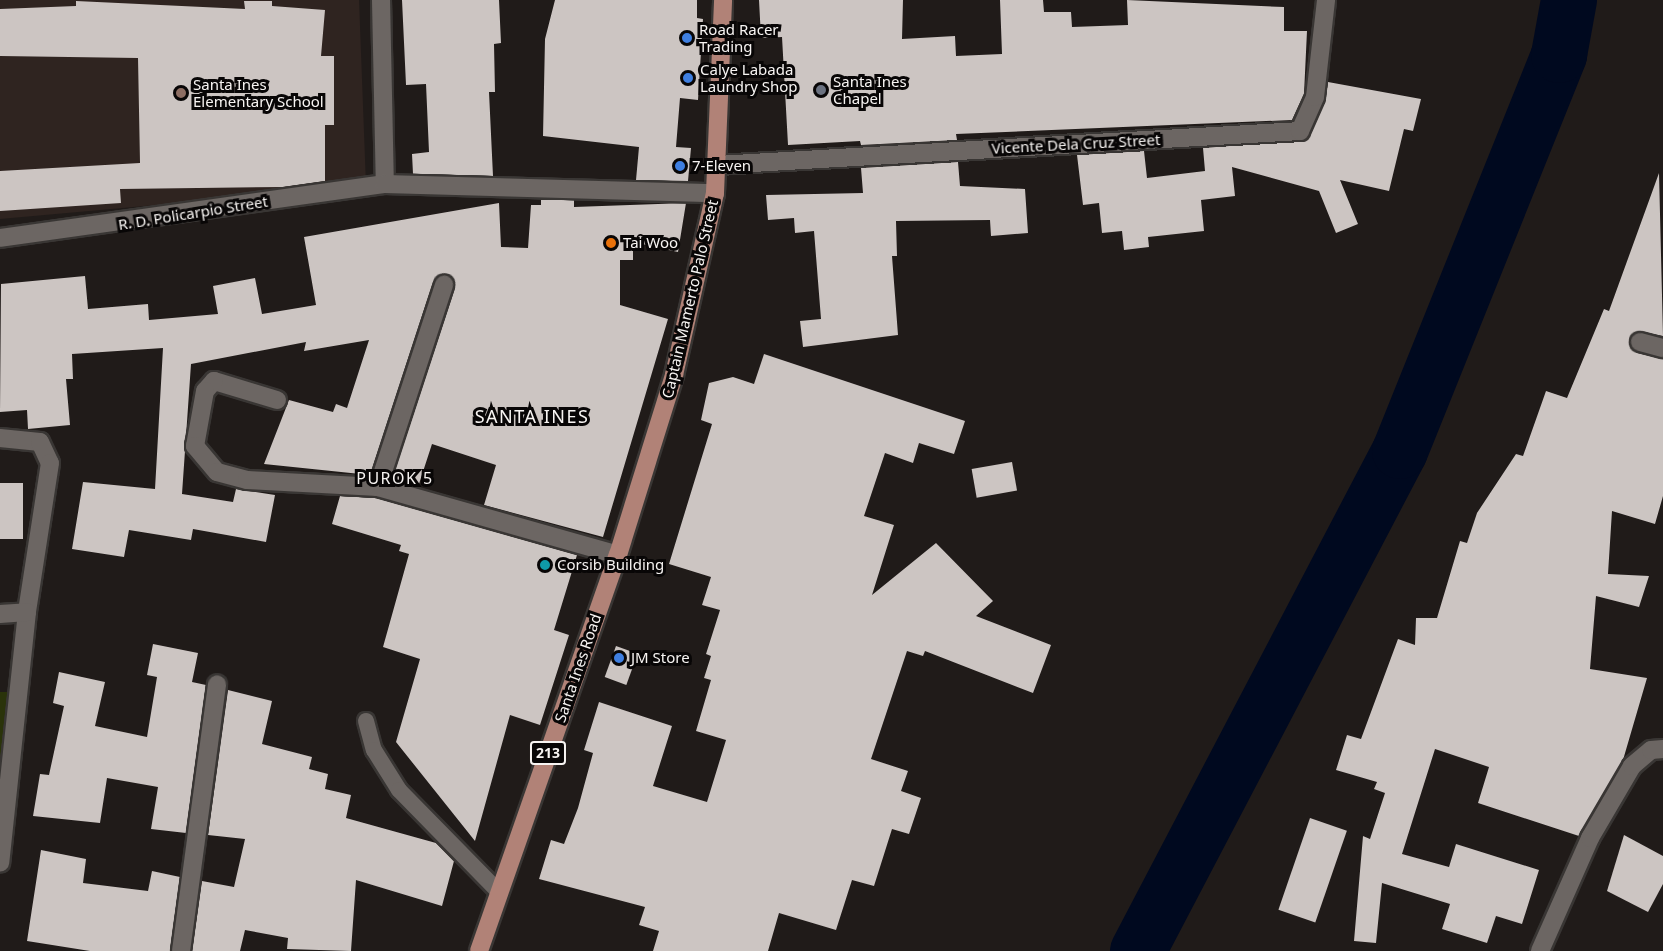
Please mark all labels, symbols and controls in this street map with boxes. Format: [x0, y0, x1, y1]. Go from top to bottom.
place label: Road Racer Trading [699, 20, 779, 55]
marker: Road Racer Trading [680, 31, 694, 45]
place label: Calye Labada Laundry Shop [700, 60, 798, 95]
marker: Calye Labada Laundry Shop [681, 71, 695, 85]
place label: Santa Ines Chapel [833, 72, 907, 107]
place label: Santa Ines Elementary School [193, 75, 324, 110]
marker: Santa Ines Chapel [814, 83, 828, 97]
marker: Santa Ines Elementary School [174, 86, 188, 100]
street label: Vicente Dela Cruz Street [991, 131, 1161, 157]
place label: 7-Eleven [692, 157, 751, 175]
marker: 7-Eleven [673, 159, 687, 173]
street label: R. D. Policarpio Street [117, 192, 269, 234]
street label: Captain Mamerto Palo Street [658, 198, 722, 400]
place label: Tai Woo [623, 234, 678, 252]
marker: Tai Woo [604, 236, 618, 250]
district label: SANTA INES [475, 405, 589, 427]
district label: PUROK 5 [356, 468, 434, 488]
place label: Corsib Building [557, 556, 664, 574]
marker: Corsib Building [538, 558, 552, 572]
street label: Santa Ines Road [551, 611, 605, 725]
place label: JM Store [631, 649, 690, 667]
marker: JM Store [612, 651, 626, 665]
road number: 213 [528, 742, 568, 764]

